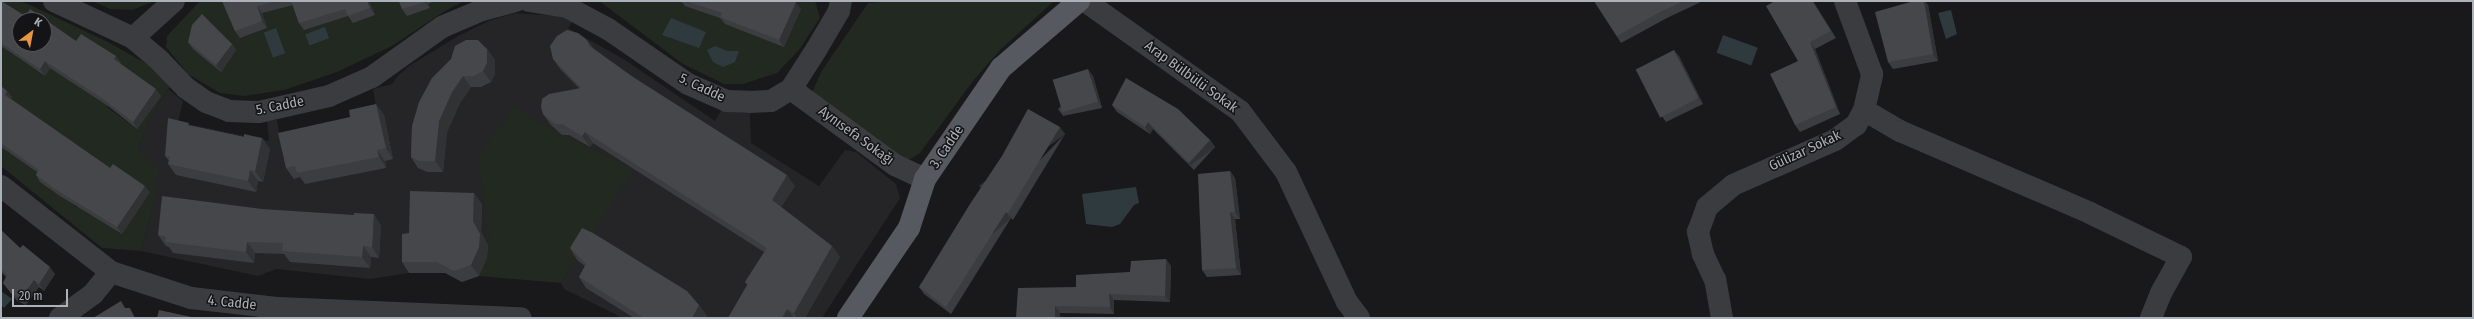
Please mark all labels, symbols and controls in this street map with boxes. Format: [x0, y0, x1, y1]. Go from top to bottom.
north arrow [12, 12, 52, 52]
text: K [32, 15, 44, 29]
street label: Arap Bülbülü Sokak [1141, 38, 1241, 116]
street label: 5. Cadde [676, 70, 728, 106]
street label: 5. Cadde [255, 93, 305, 119]
street label: Aynısefa Sokağı [815, 103, 897, 169]
street label: 3. Cadde [927, 122, 967, 172]
street label: Gülizar Sokak [1767, 127, 1843, 175]
scale bar [14, 281, 70, 307]
text: 20 m [19, 289, 43, 303]
street label: 4. Cadde [207, 292, 257, 314]

